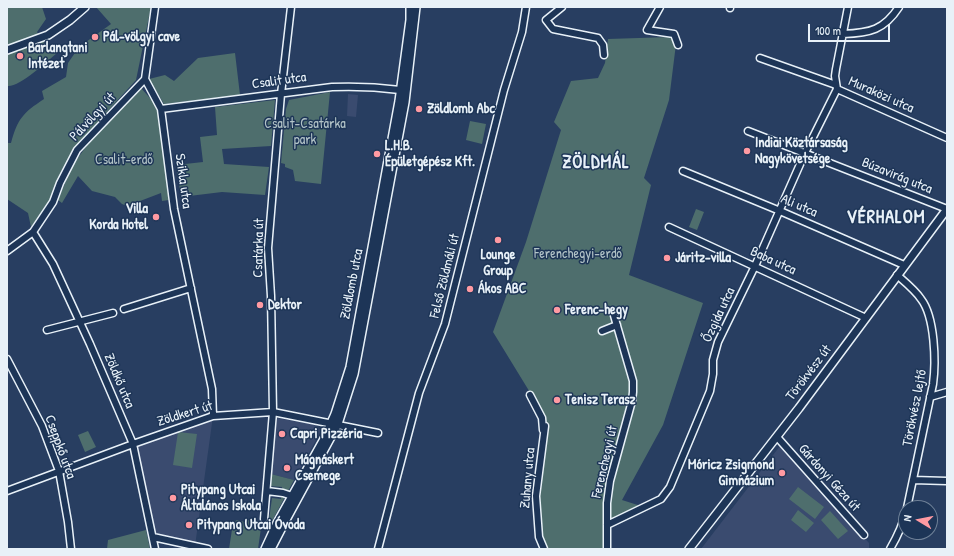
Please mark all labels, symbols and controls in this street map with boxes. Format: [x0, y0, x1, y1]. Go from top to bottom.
scale bar [810, 16, 892, 42]
text: 100 m [815, 22, 841, 39]
place label: Pál-völgyi cave [103, 29, 180, 45]
marker: Pál-völgyi cave [90, 32, 100, 42]
place label: Barlangtani Intézet [28, 40, 88, 72]
marker: Barlangtani Intézet [15, 51, 25, 61]
street label: Csalit utca [251, 69, 307, 93]
street label: Muraközi utca [846, 73, 916, 117]
street label: Pálvölgyi út [66, 89, 120, 145]
place label: Zöldlomb Abc [427, 101, 495, 117]
marker: Zöldlomb Abc [414, 104, 424, 114]
park label: Csalit-Csatárka park [264, 116, 346, 148]
place label: Indiai Köztársaság Nagykövetsége [755, 135, 848, 168]
place label: L.H.B. Épületgépész Kft. [385, 138, 475, 170]
marker: Indiai Köztársaság Nagykövetsége [742, 146, 752, 156]
marker: L.H.B. Épületgépész Kft. [372, 149, 382, 159]
park label: Csalit-erdő [95, 152, 153, 168]
district label: ZÖLDMÁL [562, 152, 630, 174]
street label: Szikla utca [171, 153, 195, 209]
street label: Búzavirág utca [859, 154, 935, 198]
street label: Ali utca [778, 191, 820, 221]
place label: Villa Korda Hotel [89, 201, 148, 234]
district label: VÉRHALOM [847, 207, 925, 229]
marker: Villa Korda Hotel [151, 212, 161, 222]
street label: Csatárka út [250, 218, 268, 278]
street label: Felső Zöldmáli út [426, 232, 464, 320]
marker: Lounge Group [493, 235, 503, 245]
street label: Baba utca [748, 243, 798, 279]
park label: Ferenchegyi-erdő [534, 246, 622, 262]
street label: Zöldlomb utca [337, 247, 367, 321]
place label: Lounge Group [481, 247, 515, 280]
place label: Járitz-villa [675, 250, 731, 266]
marker: Járitz-villa [662, 253, 672, 263]
place label: Ákos ABC [478, 281, 526, 297]
marker: Ákos ABC [465, 284, 475, 294]
street label: Őzgida utca [699, 285, 739, 345]
place label: Dektor [268, 297, 302, 313]
marker: Dektor [255, 300, 265, 310]
place label: Ferenc-hegy [565, 302, 628, 318]
marker: Ferenc-hegy [552, 305, 562, 315]
street label: Törökvész út [783, 342, 835, 404]
street label: Zöldkő utca [100, 351, 138, 411]
street label: Törökvész lejtő [899, 368, 931, 448]
place label: Tenisz Terasz [565, 392, 636, 408]
marker: Tenisz Terasz [552, 395, 562, 405]
street label: Zöldkert út [155, 398, 215, 430]
street label: Cseppkő utca [41, 413, 79, 481]
street label: Ferenchegyi út [589, 424, 621, 500]
place label: Capri Pizzéria [290, 426, 362, 442]
marker: Capri Pizzéria [277, 429, 287, 439]
street label: Gárdonyi Géza út [794, 441, 864, 515]
street label: Zuhany utca [517, 447, 539, 509]
place label: Mágnáskert Csemege [295, 452, 354, 484]
place label: Móricz Zsigmond Gimnázium [688, 457, 774, 490]
marker: Mágnáskert Csemege [282, 463, 292, 473]
marker: Móricz Zsigmond Gimnázium [777, 468, 787, 478]
place label: Pitypang Utcai Általános Iskola [181, 482, 261, 514]
marker: Pitypang Utcai Általános Iskola [168, 493, 178, 503]
north arrow [898, 500, 938, 540]
text: N [900, 514, 915, 522]
place label: Pitypang Utcai Óvoda [197, 517, 305, 533]
marker: Pitypang Utcai Óvoda [184, 520, 194, 530]

